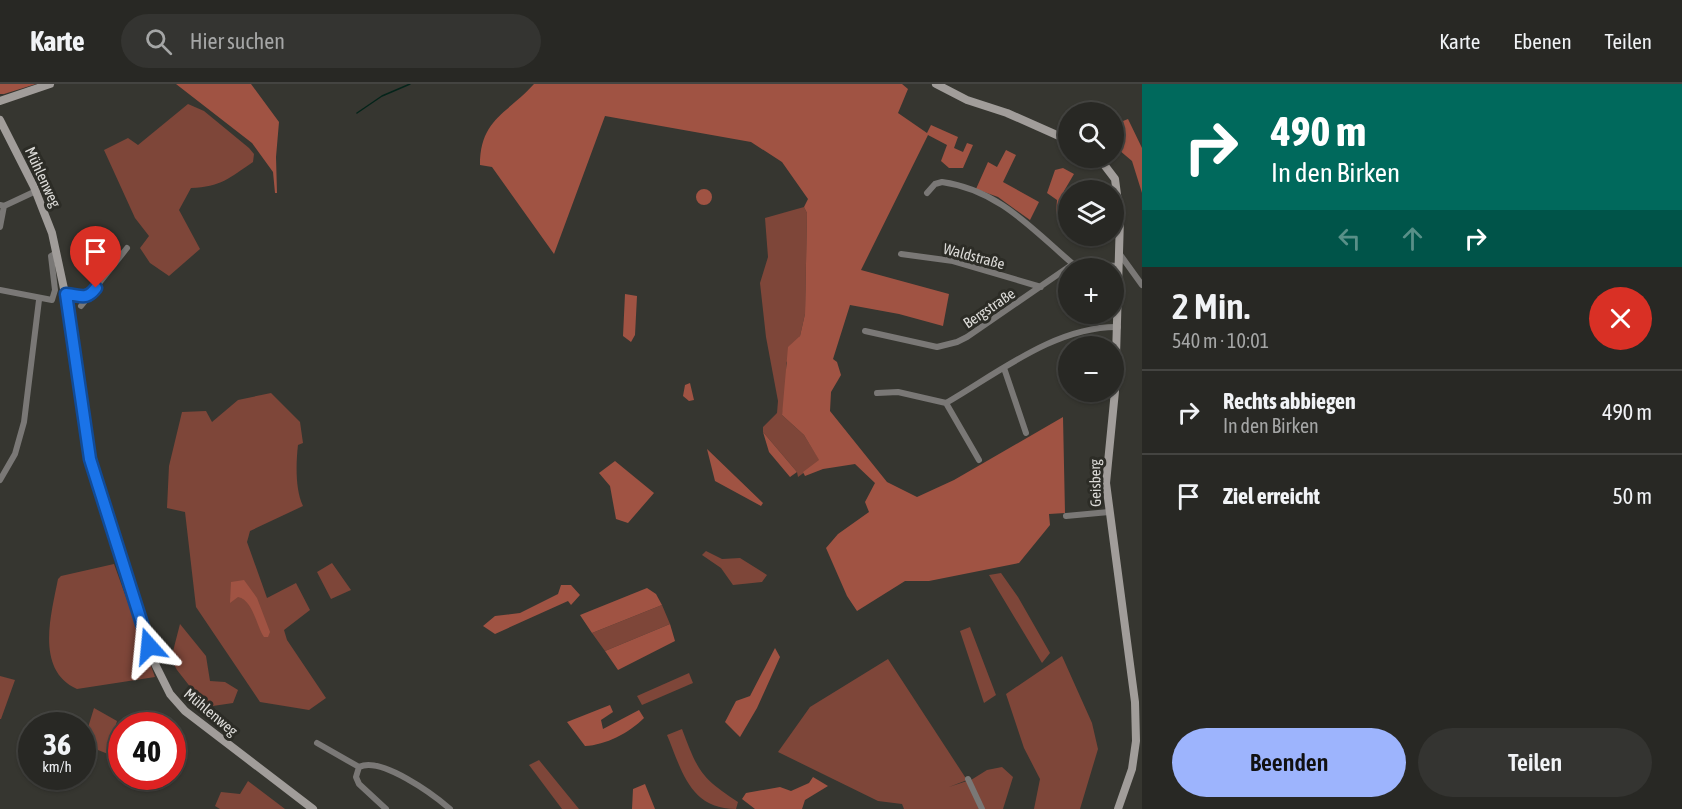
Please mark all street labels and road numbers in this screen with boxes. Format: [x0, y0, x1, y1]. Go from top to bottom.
street label: Mühlenweg [22, 144, 65, 210]
street label: Waldstraße [941, 240, 1007, 272]
street label: Bergstraße [960, 284, 1018, 332]
street label: Geisberg [1086, 458, 1104, 507]
street label: Mühlenweg [181, 685, 242, 740]

